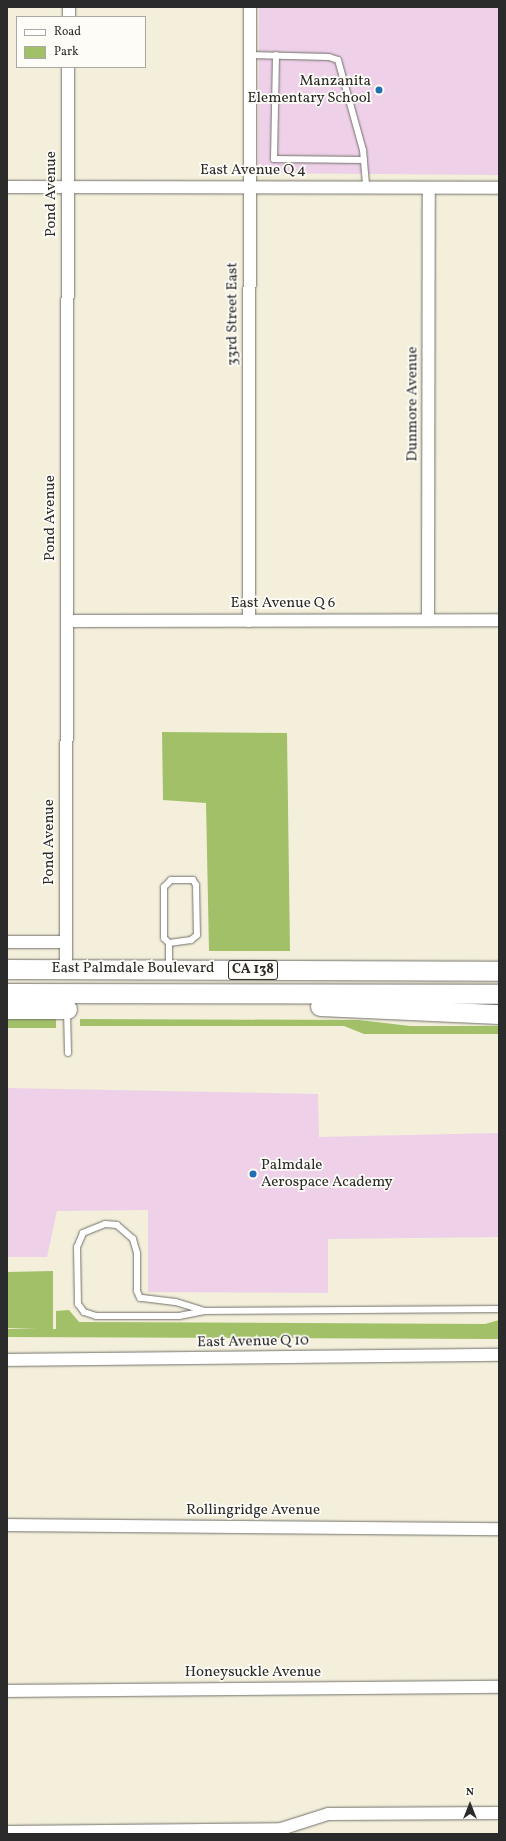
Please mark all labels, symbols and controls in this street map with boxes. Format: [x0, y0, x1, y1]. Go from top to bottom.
legend [16, 16, 146, 68]
text: Road [54, 24, 81, 40]
text: Park [54, 44, 79, 60]
place label: Manzanita Elementary School [247, 72, 371, 107]
marker: Manzanita Elementary School [374, 85, 384, 95]
street label: Pond Avenue [43, 151, 61, 237]
street label: East Avenue Q 4 [200, 162, 306, 180]
street label: 33rd Street East [224, 262, 242, 366]
street label: Dunmore Avenue [404, 346, 422, 462]
street label: Pond Avenue [42, 475, 60, 561]
street label: East Avenue Q 6 [231, 595, 335, 613]
street label: Pond Avenue [41, 799, 59, 885]
road number: CA 138 [227, 958, 279, 982]
street label: East Palmdale Boulevard [51, 960, 215, 978]
place label: Palmdale Aerospace Academy [261, 1156, 393, 1191]
marker: Palmdale Aerospace Academy [248, 1169, 258, 1179]
street label: East Avenue Q 10 [197, 1332, 309, 1352]
street label: Rollingridge Avenue [186, 1502, 320, 1520]
street label: Honeysuckle Avenue [185, 1664, 321, 1682]
north arrow [450, 1785, 490, 1825]
text: N [466, 1785, 474, 1800]

